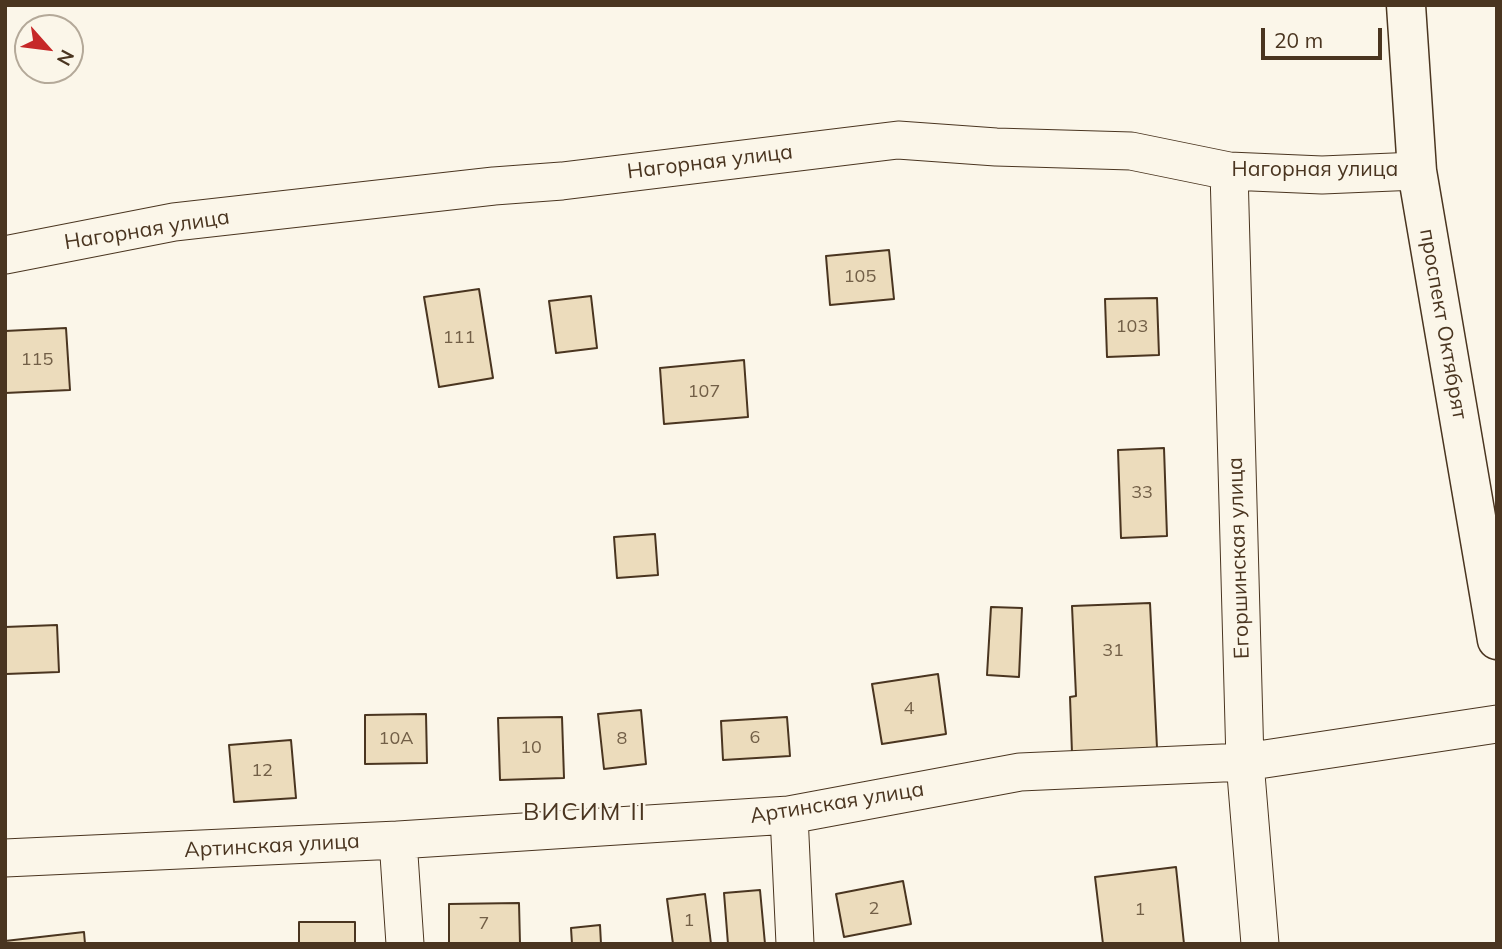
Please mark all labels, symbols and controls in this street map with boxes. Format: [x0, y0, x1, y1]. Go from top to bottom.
north arrow [14, 14, 84, 84]
scale bar [1264, 14, 1385, 58]
text: 20 m [1274, 27, 1323, 53]
text: N [52, 46, 80, 70]
street label: Нагорная улица [626, 139, 794, 185]
street label: Нагорная улица [1232, 157, 1398, 183]
street label: Нагорная улица [63, 205, 231, 255]
street label: проспект Октябрят [1414, 227, 1472, 421]
house number: 105 [844, 266, 876, 288]
house number: 103 [1116, 316, 1148, 338]
house number: 111 [443, 327, 475, 349]
house number: 115 [21, 349, 53, 371]
house number: 107 [688, 381, 720, 403]
street label: Егоршинская улица [1223, 457, 1255, 659]
house number: 33 [1131, 482, 1153, 504]
house number: 31 [1102, 640, 1124, 662]
house number: 4 [904, 698, 914, 720]
house number: 6 [750, 727, 760, 749]
house number: 10А [379, 728, 413, 750]
house number: 8 [617, 728, 627, 750]
house number: 10 [520, 737, 542, 759]
house number: 12 [251, 760, 273, 782]
street label: Артинская улица [748, 777, 926, 829]
district label: ВИСИМ II [524, 799, 646, 827]
street label: Артинская улица [184, 829, 360, 863]
house number: 2 [869, 898, 879, 920]
house number: 1 [1135, 899, 1145, 921]
house number: 1 [684, 910, 694, 932]
house number: 7 [479, 913, 489, 935]

